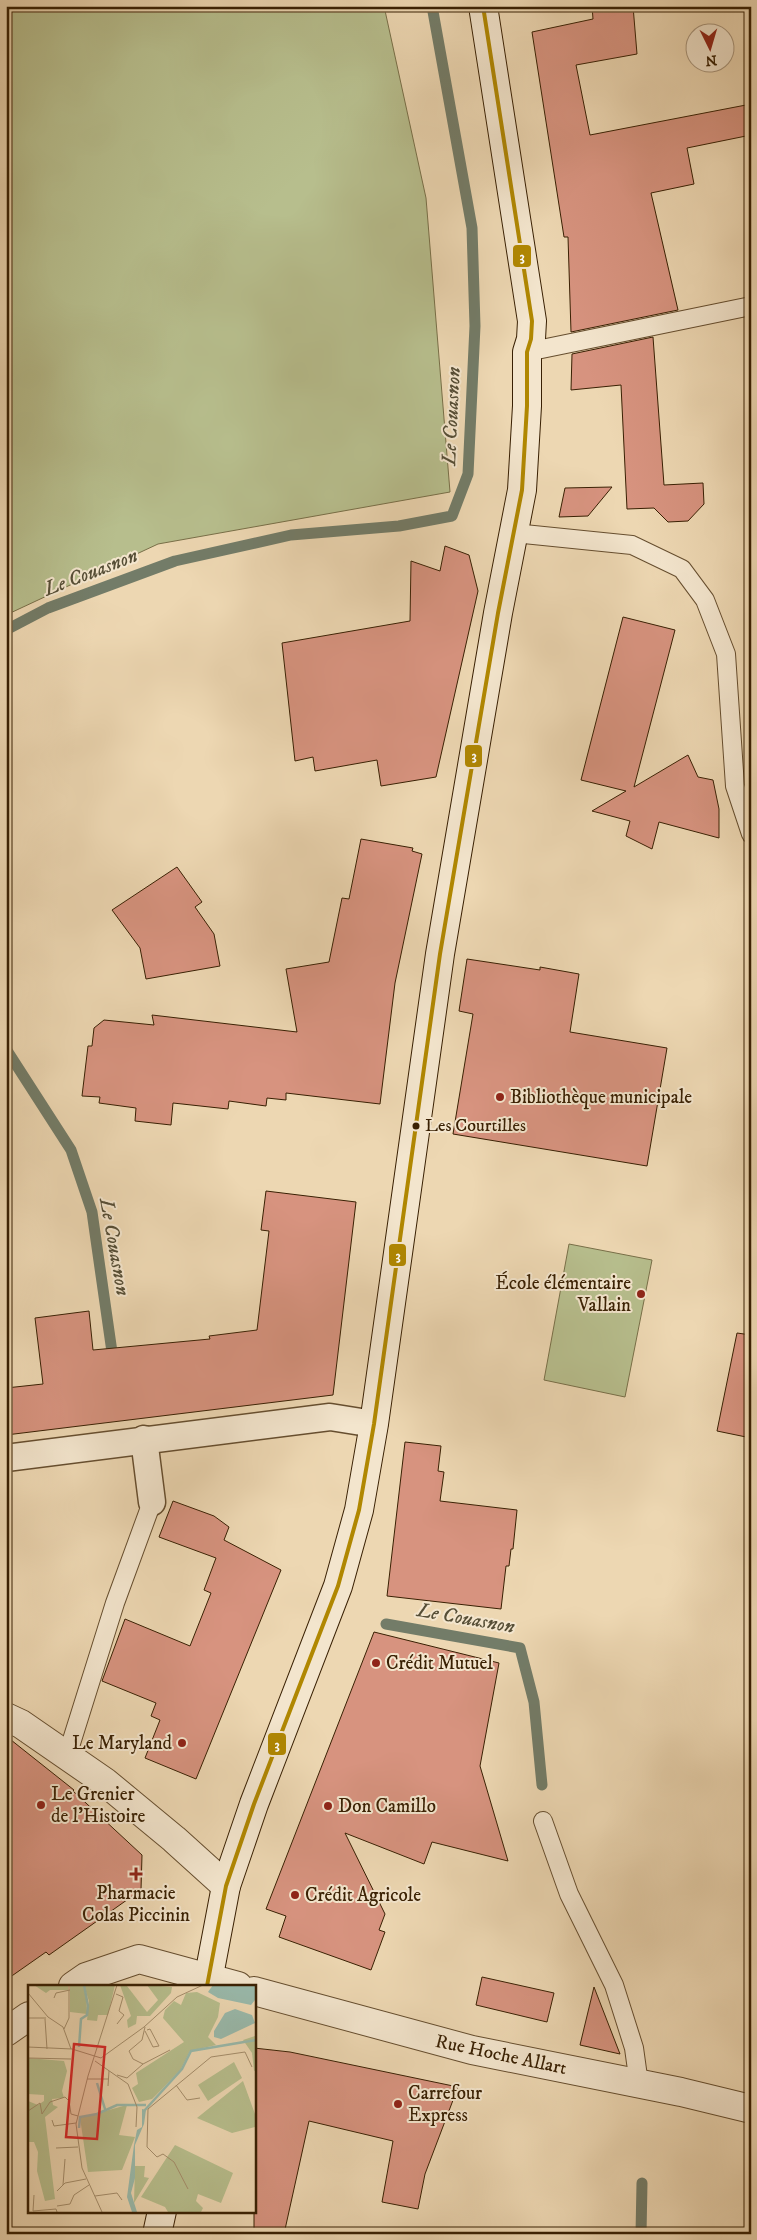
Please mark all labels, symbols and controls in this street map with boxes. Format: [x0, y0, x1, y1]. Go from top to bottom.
north arrow [684, 22, 734, 72]
text: N [704, 50, 718, 69]
line badge: 3 [512, 244, 532, 268]
text: 3 [519, 248, 525, 266]
water label: Le Couasnon [437, 366, 467, 467]
water label: Le Couasnon [40, 544, 141, 603]
line badge: 3 [464, 744, 483, 768]
text: 3 [471, 747, 477, 765]
place label: Bibliothèque municipale [510, 1086, 692, 1110]
marker: Bibliothèque municipale [494, 1091, 506, 1103]
place label: Les Courtilles [425, 1115, 526, 1137]
marker: Les Courtilles [411, 1121, 421, 1131]
water label: Le Couasnon [93, 1195, 135, 1298]
line badge: 3 [388, 1243, 407, 1267]
text: 3 [395, 1247, 401, 1265]
place label: École élémentaire Vallain [495, 1271, 631, 1317]
marker: École élémentaire Vallain [635, 1288, 647, 1300]
water label: Le Couasnon [414, 1598, 517, 1640]
place label: Crédit Mutuel [386, 1652, 493, 1675]
marker: Crédit Mutuel [370, 1657, 382, 1669]
place label: Le Maryland [72, 1732, 173, 1755]
line badge: 3 [267, 1732, 287, 1756]
text: 3 [274, 1736, 280, 1754]
marker: Le Maryland [176, 1737, 188, 1749]
place label: Le Grenier de l'Histoire [51, 1783, 145, 1828]
place label: Don Camillo [338, 1795, 436, 1818]
marker: Le Grenier de l'Histoire [35, 1799, 47, 1811]
marker: Don Camillo [322, 1800, 334, 1812]
marker: Pharmacie Colas Piccinin [130, 1868, 142, 1880]
place label: Pharmacie Colas Piccinin [82, 1882, 190, 1927]
place label: Crédit Agricole [305, 1884, 421, 1907]
marker: Crédit Agricole [289, 1889, 301, 1901]
inset map [28, 1985, 255, 2212]
street label: Rue Hoche Allart [433, 2030, 569, 2080]
place label: Carrefour Express [408, 2082, 482, 2127]
marker: Carrefour Express [392, 2098, 404, 2110]

